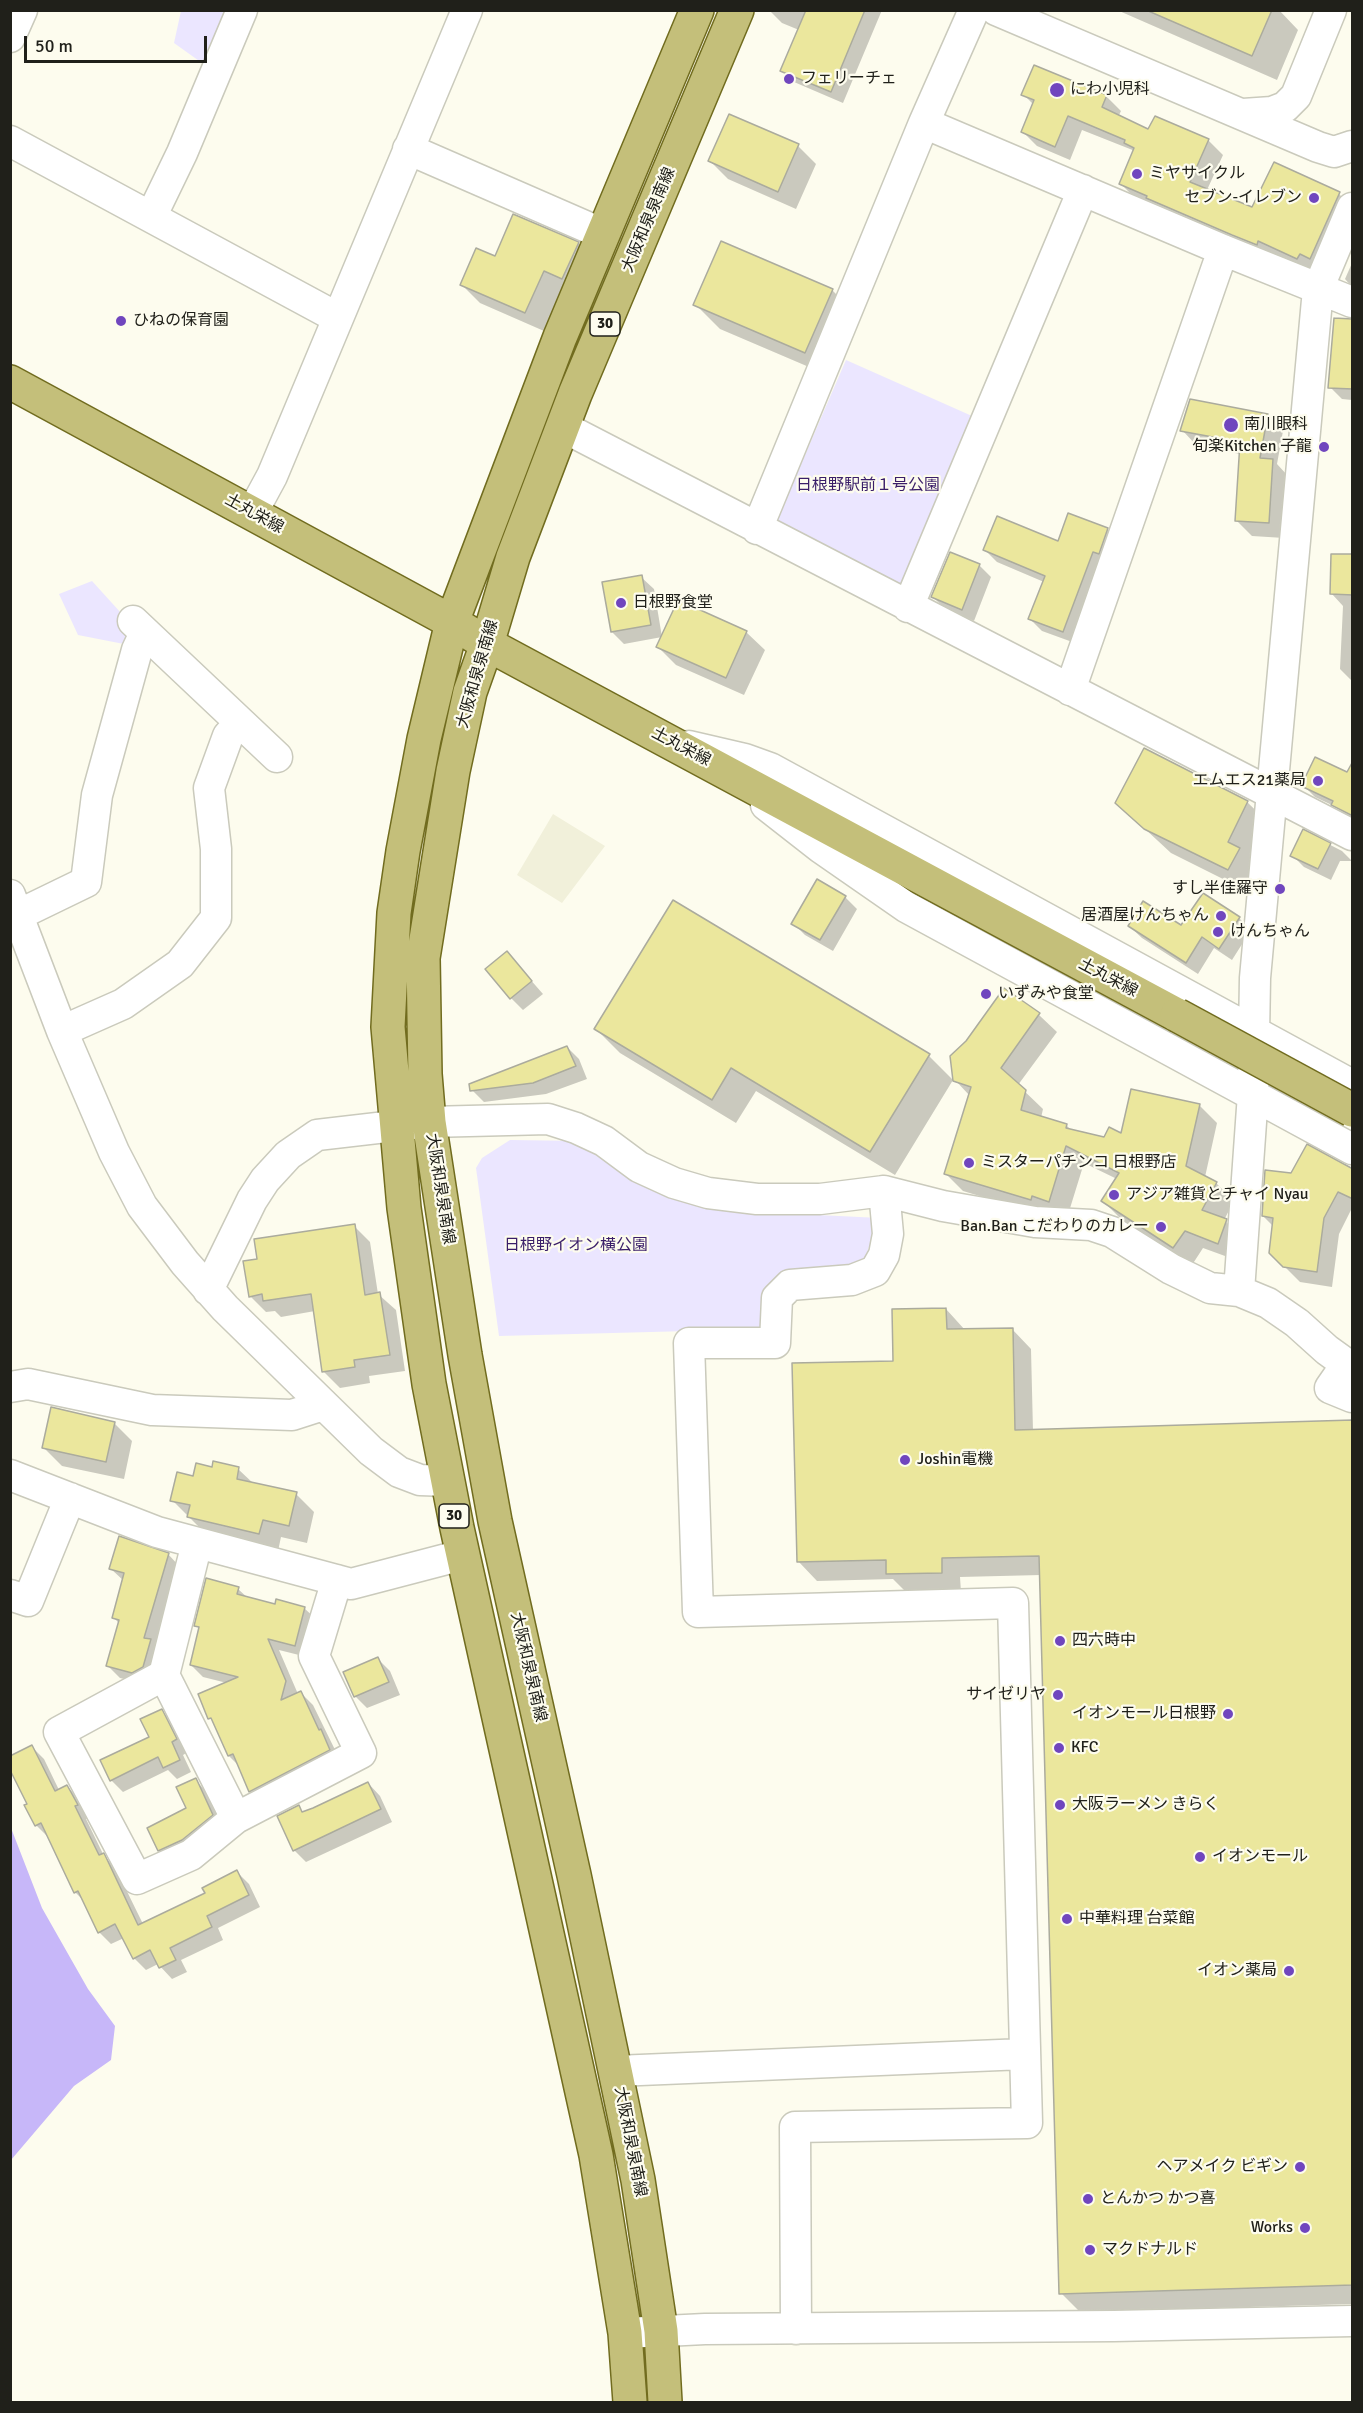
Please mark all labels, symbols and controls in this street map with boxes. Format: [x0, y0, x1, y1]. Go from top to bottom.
scale bar [27, 24, 210, 62]
text: 50 m [35, 35, 73, 57]
place label: フェリーチェ [801, 69, 897, 89]
marker: フェリーチェ [782, 72, 796, 86]
place label: にわ小児科 [1070, 80, 1150, 100]
marker: にわ小児科 [1048, 81, 1066, 99]
place label: ミヤサイクル [1149, 164, 1245, 184]
street label: 大阪和泉泉南線 [618, 165, 680, 275]
marker: ミヤサイクル [1130, 167, 1144, 181]
place label: セブン-イレブン [1184, 188, 1302, 208]
marker: セブン-イレブン [1307, 191, 1321, 205]
place label: ひねの保育園 [133, 311, 229, 331]
road number: 30 [590, 312, 620, 336]
marker: ひねの保育園 [114, 314, 128, 328]
place label: 南川眼科 [1244, 415, 1308, 435]
marker: 南川眼科 [1222, 416, 1240, 434]
place label: 旬楽Kitchen 子龍 [1192, 437, 1312, 457]
marker: 旬楽Kitchen 子龍 [1317, 440, 1331, 454]
park label: 日根野駅前１号公園 [796, 476, 940, 496]
street label: 土丸栄線 [221, 490, 287, 538]
place label: 日根野食堂 [633, 593, 713, 613]
marker: 日根野食堂 [614, 596, 628, 610]
street label: 大阪和泉泉南線 [453, 618, 503, 730]
street label: 土丸栄線 [648, 724, 714, 770]
place label: エムエス21薬局 [1193, 771, 1306, 791]
marker: エムエス21薬局 [1311, 774, 1325, 788]
place label: すし半佳羅守 [1172, 879, 1268, 899]
marker: すし半佳羅守 [1273, 882, 1287, 896]
place label: 居酒屋けんちゃん [1081, 906, 1209, 926]
marker: 居酒屋けんちゃん [1214, 909, 1228, 923]
place label: けんちゃん [1230, 922, 1310, 942]
marker: けんちゃん [1211, 925, 1225, 939]
street label: 土丸栄線 [1075, 955, 1141, 1001]
place label: いずみや食堂 [998, 984, 1094, 1004]
marker: いずみや食堂 [979, 987, 993, 1001]
street label: 大阪和泉泉南線 [422, 1132, 458, 1246]
place label: ミスターパチンコ 日根野店 [981, 1153, 1177, 1173]
marker: ミスターパチンコ 日根野店 [962, 1156, 976, 1170]
place label: アジア雑貨とチャイ Nyau [1126, 1185, 1309, 1205]
marker: アジア雑貨とチャイ Nyau [1107, 1188, 1121, 1202]
place label: Ban.Ban こだわりのカレー [960, 1217, 1149, 1237]
marker: Ban.Ban こだわりのカレー [1154, 1220, 1168, 1234]
park label: 日根野イオン横公園 [504, 1236, 648, 1256]
place label: Joshin電機 [917, 1450, 993, 1470]
marker: Joshin電機 [898, 1453, 912, 1467]
road number: 30 [439, 1504, 469, 1528]
street label: 大阪和泉泉南線 [506, 1610, 550, 1724]
place label: 四六時中 [1072, 1631, 1136, 1651]
marker: 四六時中 [1053, 1634, 1067, 1648]
place label: サイゼリヤ [966, 1685, 1046, 1705]
marker: サイゼリヤ [1051, 1688, 1065, 1702]
place label: イオンモール日根野 [1072, 1704, 1216, 1724]
marker: イオンモール日根野 [1221, 1707, 1235, 1721]
place label: KFC [1071, 1738, 1098, 1758]
marker: KFC [1052, 1741, 1066, 1755]
place label: 大阪ラーメン きらく [1072, 1795, 1220, 1815]
marker: 大阪ラーメン きらく [1053, 1798, 1067, 1812]
place label: イオンモール [1212, 1847, 1308, 1867]
marker: イオンモール [1193, 1850, 1207, 1864]
place label: 中華料理 台菜館 [1079, 1909, 1195, 1929]
marker: 中華料理 台菜館 [1060, 1912, 1074, 1926]
place label: イオン薬局 [1197, 1961, 1277, 1981]
marker: イオン薬局 [1282, 1964, 1296, 1978]
street label: 大阪和泉泉南線 [610, 2085, 650, 2199]
place label: ヘアメイク ビギン [1156, 2157, 1288, 2177]
marker: ヘアメイク ビギン [1293, 2160, 1307, 2174]
place label: とんかつ かつ喜 [1100, 2189, 1216, 2209]
marker: とんかつ かつ喜 [1081, 2192, 1095, 2206]
place label: Works [1251, 2218, 1293, 2238]
marker: Works [1298, 2221, 1312, 2235]
place label: マクドナルド [1102, 2240, 1198, 2260]
marker: マクドナルド [1083, 2243, 1097, 2257]

